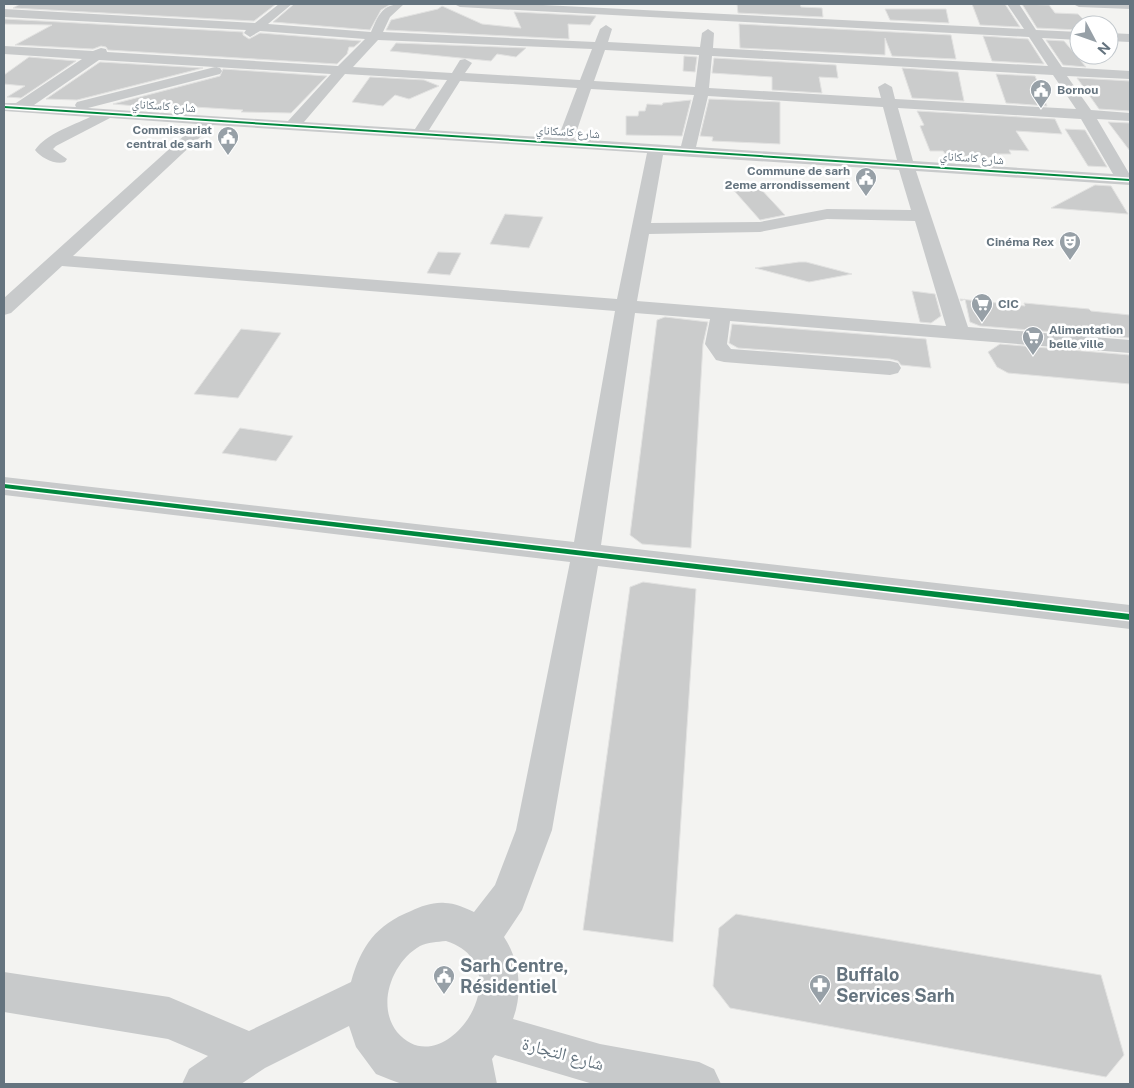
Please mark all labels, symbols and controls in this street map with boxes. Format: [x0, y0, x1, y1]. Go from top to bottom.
north arrow [1069, 15, 1119, 65]
text: N [1094, 39, 1113, 58]
public building icon: Bornou [1029, 78, 1053, 109]
place label: Bornou [1057, 83, 1098, 97]
street label: شارع كاسكاناي [131, 97, 196, 118]
place label: Commissariat central de sarh [126, 123, 212, 151]
street label: شارع كاسكاناي [535, 123, 600, 144]
public building icon: Commissariat central de sarh [216, 125, 240, 156]
street label: شارع كاسكاناي [939, 149, 1004, 170]
place label: Commune de sarh 2eme arrondissement [725, 164, 850, 192]
public building icon: Commune de sarh 2eme arrondissement [854, 166, 878, 197]
theatre icon: Cinéma Rex [1058, 230, 1082, 261]
place label: Cinéma Rex [986, 235, 1054, 249]
supermarket icon: CIC [970, 292, 994, 323]
place label: CIC [998, 297, 1019, 311]
place label: Alimentation belle ville [1049, 323, 1123, 351]
supermarket icon: Alimentation belle ville [1021, 325, 1045, 356]
place label: Sarh Centre, Résidentiel [460, 955, 569, 997]
public building icon: Sarh Centre, Résidentiel [432, 964, 456, 995]
place label: Buffalo Services Sarh [836, 964, 955, 1006]
pharmacy icon: Buffalo Services Sarh [808, 973, 832, 1004]
street label: شارع التجارة [520, 1033, 606, 1075]

